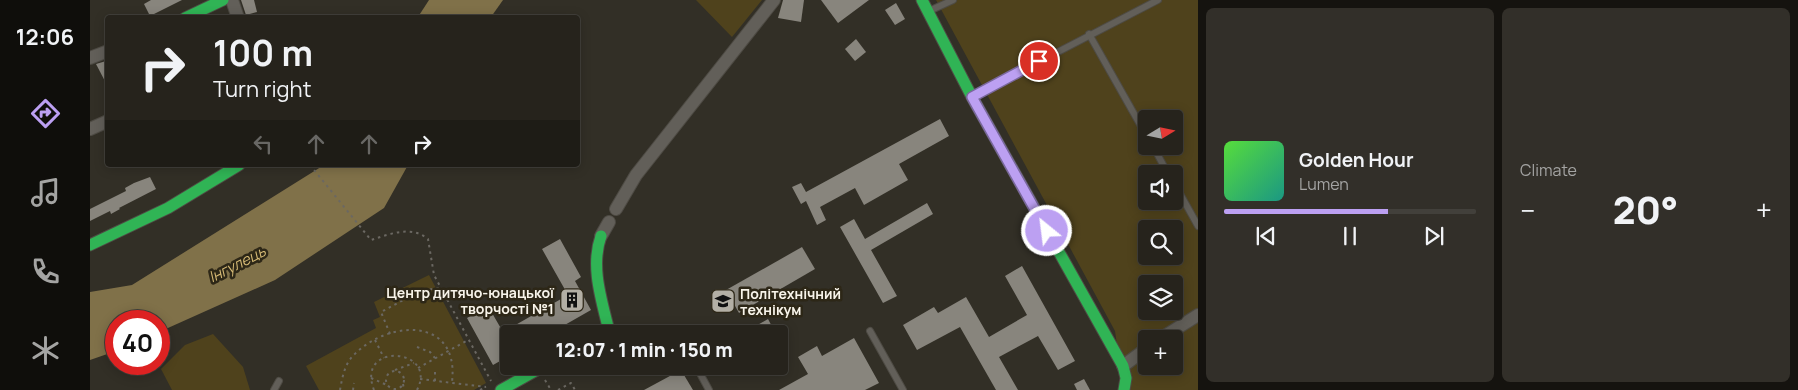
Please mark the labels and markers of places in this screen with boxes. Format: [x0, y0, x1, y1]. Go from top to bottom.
pin [1018, 40, 1060, 82]
place label: Центр дитячо-юнацької творчості №1 [386, 283, 555, 318]
place label: Політехнічний технікум [740, 284, 841, 319]
building icon: Центр дитячо-юнацької творчості №1 [559, 287, 585, 313]
school or university icon: Політехнічний технікум [710, 288, 736, 314]

